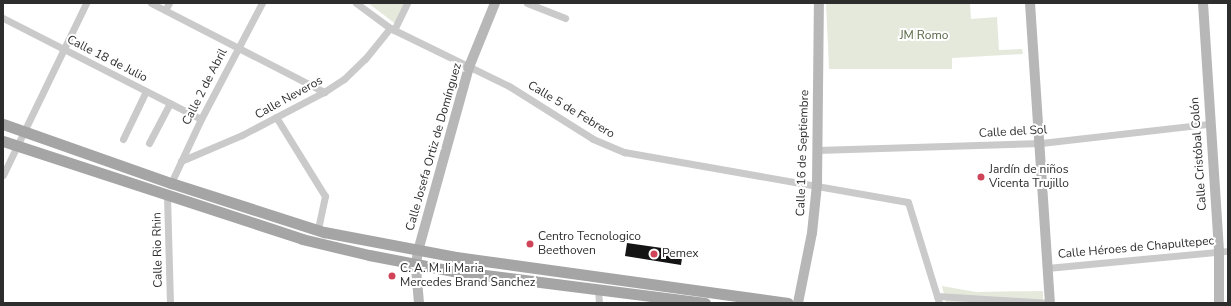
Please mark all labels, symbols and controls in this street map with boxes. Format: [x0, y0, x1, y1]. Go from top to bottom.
park label: JM Romo [900, 29, 948, 43]
street label: Calle 18 de Julio [64, 33, 150, 85]
street label: Calle 2 de Abril [180, 46, 230, 128]
street label: Calle Josefa Ortiz de Domínguez [403, 61, 465, 233]
street label: Calle Neveros [253, 74, 325, 122]
street label: Calle 5 de Febrero [525, 78, 617, 142]
street label: Calle 16 de Septiembre [794, 89, 812, 217]
street label: Calle Cristóbal Colón [1188, 97, 1210, 211]
street label: Calle del Sol [978, 123, 1048, 141]
place label: Jardín de niños Vicenta Trujillo [989, 163, 1069, 191]
marker: Jardín de niños Vicenta Trujillo [976, 172, 986, 182]
street label: Calle Rio Rhin [150, 212, 166, 288]
place label: Centro Tecnologico Beethoven [538, 230, 641, 258]
street label: Calle Héroes de Chapultepec [1057, 234, 1215, 262]
marker: Centro Tecnologico Beethoven [525, 239, 535, 249]
place label: Pemex [662, 247, 699, 261]
marker: Pemex [649, 249, 659, 259]
place label: C. A. M. Ii Maria Mercedes Brand Sanchez [400, 262, 535, 290]
marker: C. A. M. Ii Maria Mercedes Brand Sanchez [387, 271, 397, 281]

